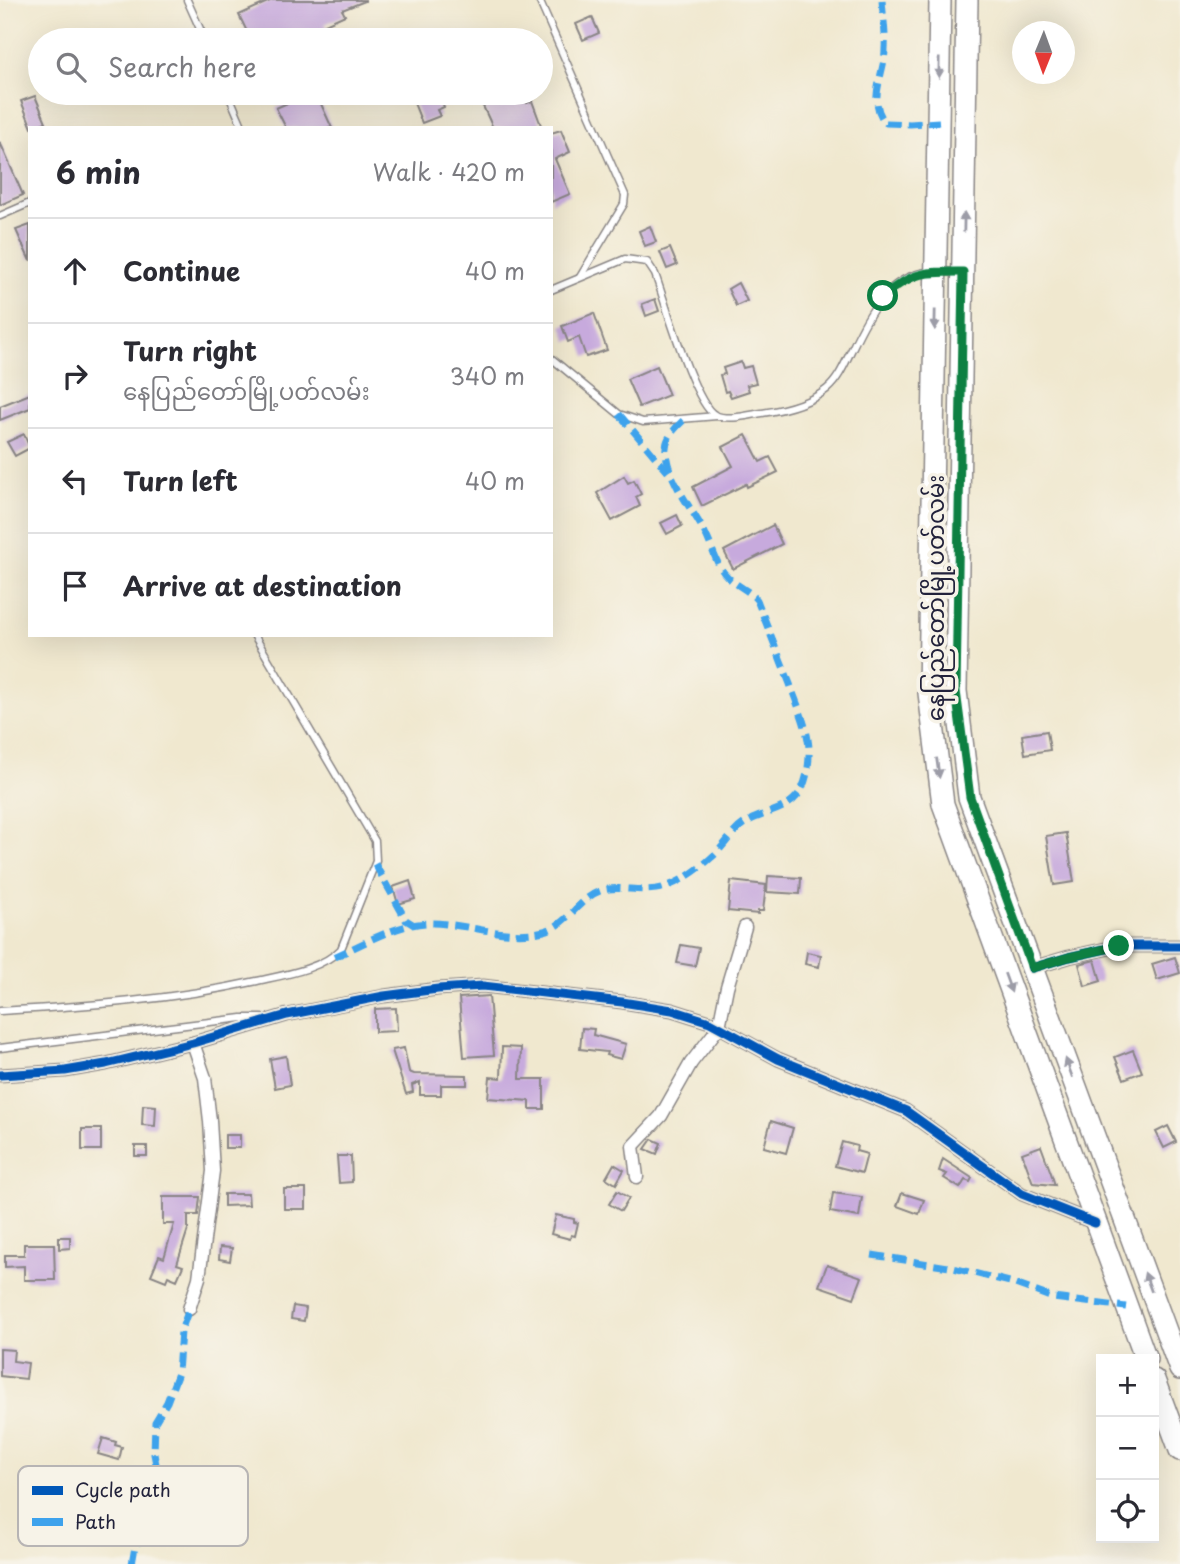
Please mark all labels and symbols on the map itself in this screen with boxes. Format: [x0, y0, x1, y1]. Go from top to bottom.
north arrow [1012, 21, 1075, 84]
one-way arrow [933, 57, 945, 79]
one-way arrow [958, 211, 970, 233]
route start [867, 280, 898, 311]
one-way arrow [930, 309, 941, 331]
street label: နေပြည်တော်မြို့ပတ်လမ်း [917, 475, 955, 721]
one-way arrow [932, 757, 943, 779]
route end [1103, 930, 1134, 961]
one-way arrow [1003, 973, 1014, 994]
one-way arrow [1063, 1058, 1074, 1079]
one-way arrow [1142, 1271, 1153, 1292]
legend [18, 1466, 248, 1546]
text: Cycle path [75, 1475, 171, 1503]
text: Path [75, 1507, 116, 1535]

